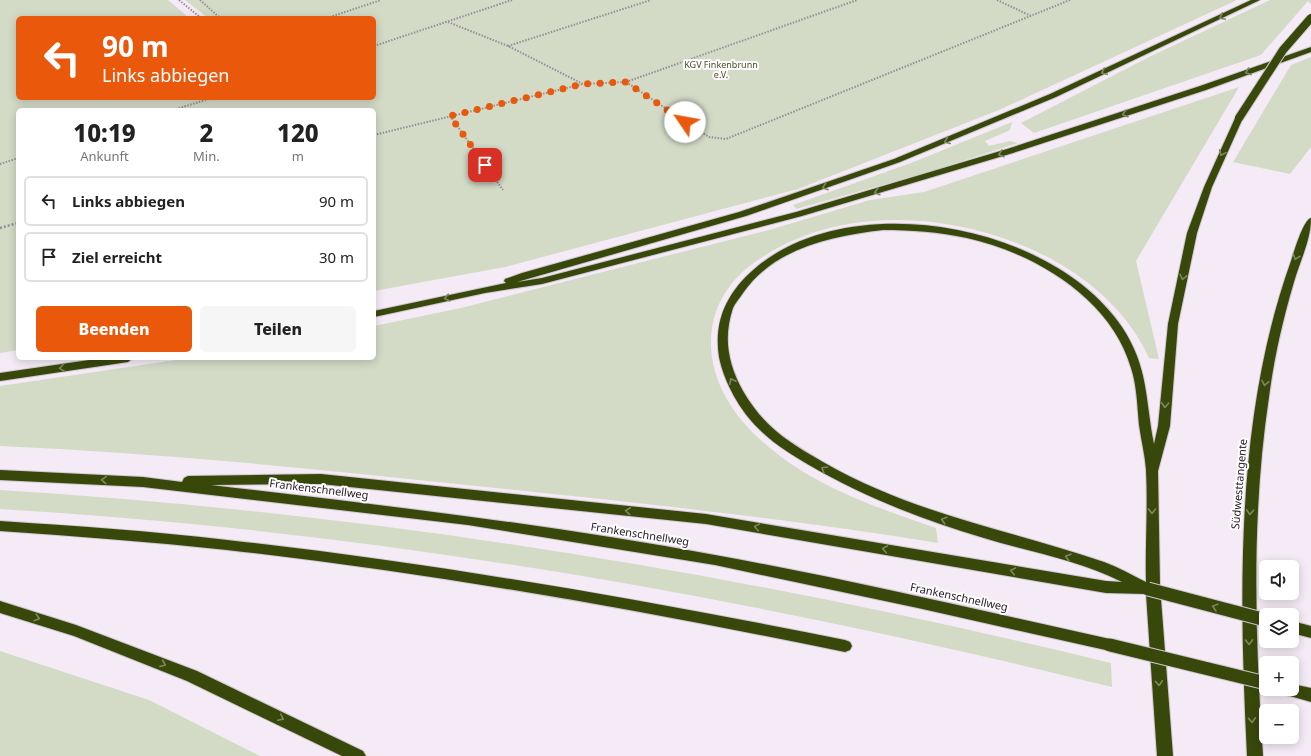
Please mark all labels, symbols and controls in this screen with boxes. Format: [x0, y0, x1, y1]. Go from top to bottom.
one-way arrow [1219, 12, 1226, 20]
text: 90 m [102, 27, 169, 65]
icon: left [36, 32, 88, 84]
park label: KGV Finkenbrunn e.V. [684, 58, 758, 81]
text: Links abbiegen [102, 63, 230, 87]
one-way arrow [1101, 67, 1109, 75]
one-way arrow [1245, 67, 1252, 76]
position arrow [664, 101, 706, 143]
one-way arrow [1122, 109, 1129, 118]
text: 10:19 [73, 116, 136, 149]
text: 2 [199, 116, 213, 149]
text: 120 [277, 116, 319, 149]
one-way arrow [943, 136, 951, 144]
text: Ankunft [80, 147, 129, 165]
text: Min. [193, 147, 220, 165]
text: m [292, 147, 304, 165]
pin [468, 148, 502, 182]
one-way arrow [998, 149, 1005, 158]
one-way arrow [1219, 149, 1227, 157]
icon: arrive [474, 154, 496, 176]
one-way arrow [822, 182, 829, 191]
one-way arrow [874, 187, 881, 196]
icon: left [38, 190, 60, 212]
text: Links abbiegen [72, 191, 185, 211]
text: 90 m [319, 191, 354, 211]
icon: arrive [38, 246, 60, 268]
text: Ziel erreicht [72, 247, 162, 267]
text: 30 m [319, 247, 354, 267]
one-way arrow [1293, 254, 1301, 261]
one-way arrow [1179, 273, 1187, 280]
one-way arrow [444, 294, 450, 302]
button: Beenden [36, 306, 192, 352]
button: Teilen [200, 306, 356, 352]
one-way arrow [59, 363, 65, 372]
one-way arrow [729, 377, 737, 384]
one-way arrow [1261, 380, 1269, 386]
one-way arrow [1161, 402, 1170, 408]
street label: Südwesttangente [1227, 438, 1250, 530]
one-way arrow [821, 466, 828, 473]
street label: Frankenschnellweg [269, 475, 369, 502]
one-way arrow [101, 476, 107, 484]
one-way arrow [625, 507, 631, 516]
one-way arrow [1148, 508, 1156, 514]
one-way arrow [1245, 509, 1254, 515]
one-way arrow [940, 516, 947, 525]
street label: Frankenschnellweg [590, 518, 690, 549]
one-way arrow [753, 524, 760, 532]
one-way arrow [882, 546, 888, 554]
one-way arrow [1065, 553, 1072, 562]
map controls [1259, 560, 1299, 744]
button: sound [1259, 560, 1299, 600]
one-way arrow [1010, 568, 1016, 576]
street label: Frankenschnellweg [909, 579, 1009, 614]
one-way arrow [1212, 603, 1219, 612]
button: layers [1259, 608, 1299, 648]
one-way arrow [34, 613, 41, 622]
one-way arrow [1245, 639, 1253, 645]
button: + [1259, 656, 1299, 696]
one-way arrow [158, 659, 166, 667]
one-way arrow [1155, 680, 1164, 686]
button: − [1259, 704, 1299, 744]
one-way arrow [277, 713, 284, 721]
one-way arrow [1248, 717, 1257, 723]

